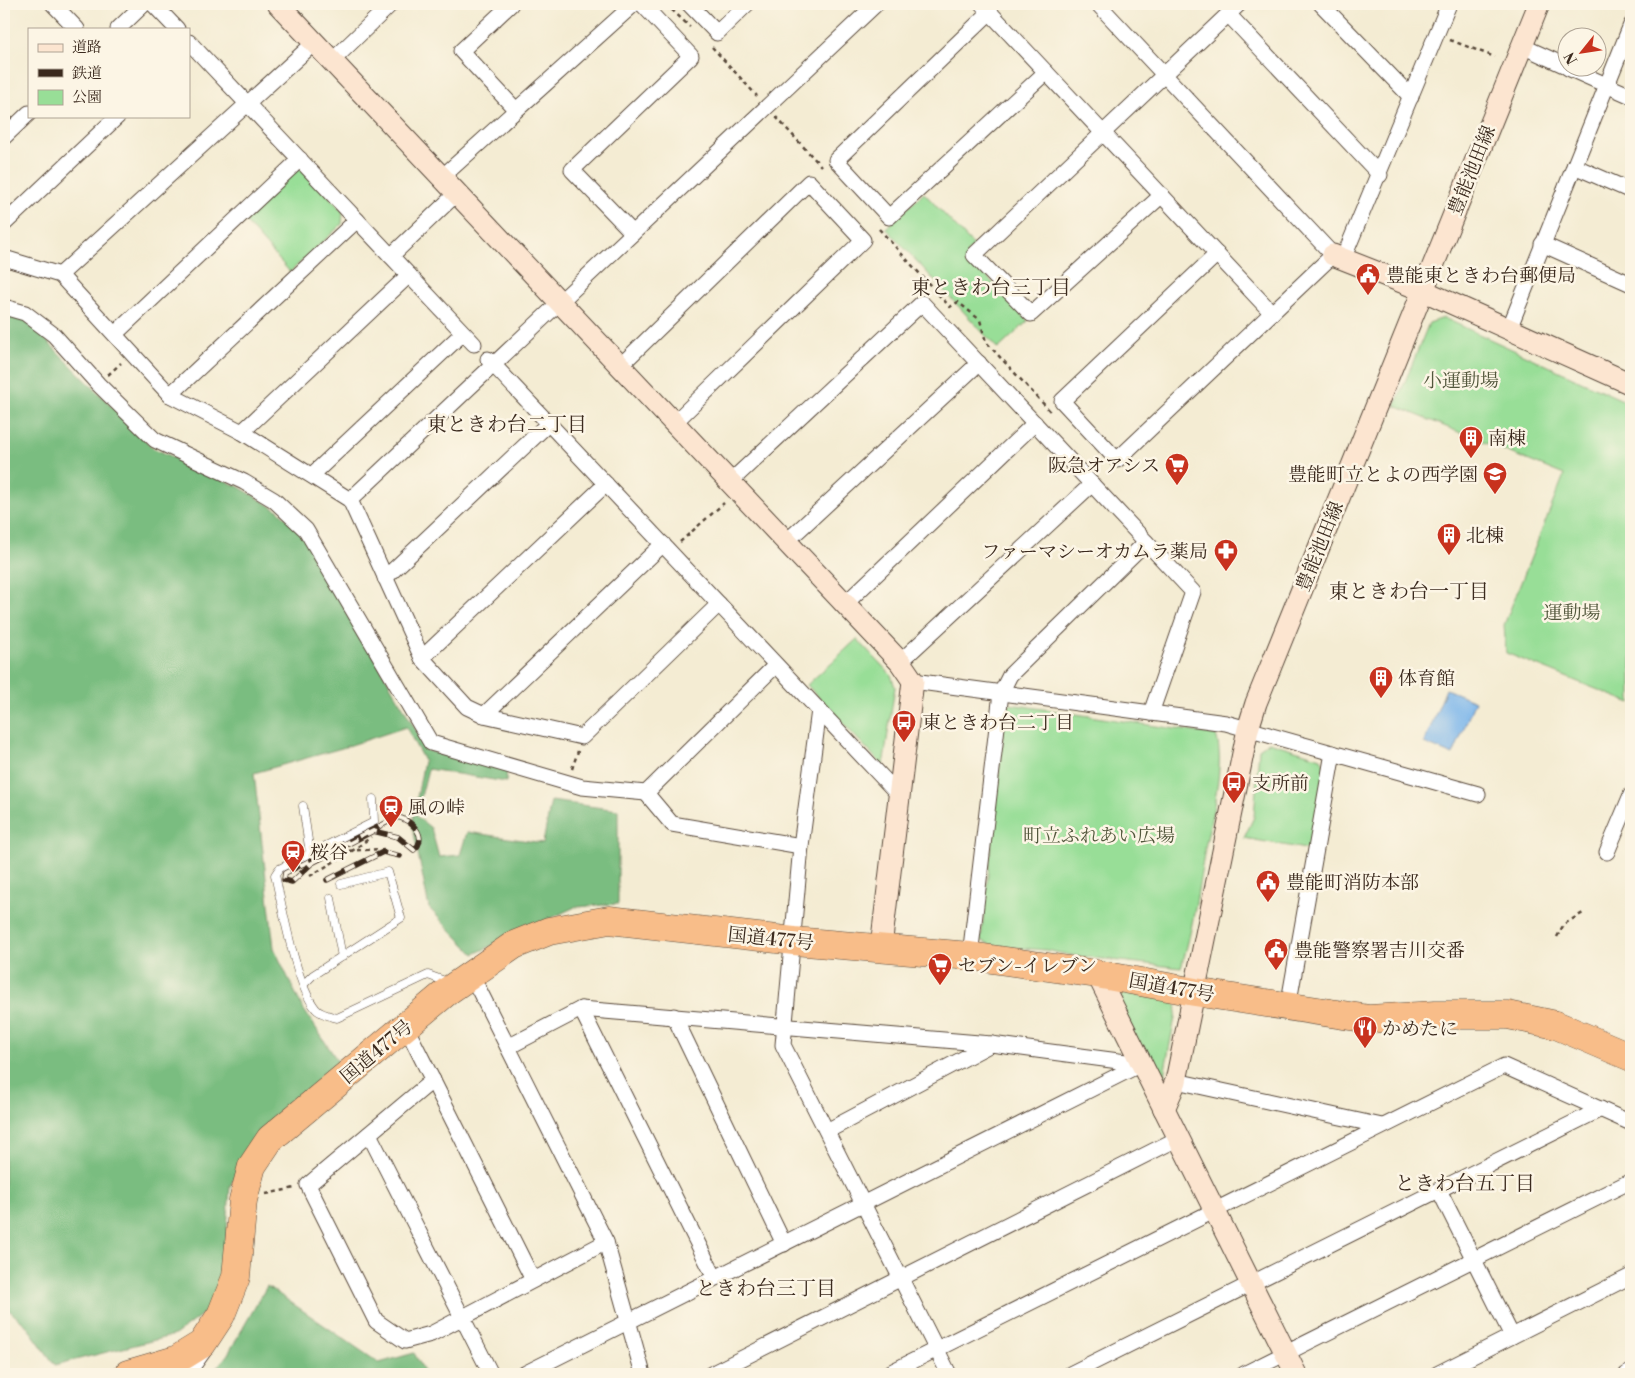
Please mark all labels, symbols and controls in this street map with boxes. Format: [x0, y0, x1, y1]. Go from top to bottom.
legend [28, 28, 190, 118]
north arrow [1558, 28, 1608, 78]
text: 道路 [72, 38, 102, 57]
text: N [1561, 49, 1582, 67]
text: 鉄道 [72, 64, 102, 83]
text: 公園 [72, 88, 102, 107]
street label: 豊能池田線 [1443, 122, 1501, 219]
public building icon: 豊能東ときわ台郵便局 [1355, 262, 1381, 296]
place label: 豊能東ときわ台郵便局 [1386, 264, 1576, 288]
district label: 東ときわ台三丁目 [911, 276, 1071, 301]
park label: 小運動場 [1423, 369, 1499, 393]
district label: 東ときわ台二丁目 [427, 413, 587, 438]
building icon: 南棟 [1458, 425, 1484, 459]
place label: 南棟 [1488, 427, 1526, 451]
supermarket icon: 阪急オアシス [1164, 452, 1190, 486]
place label: 阪急オアシス [1048, 454, 1160, 478]
school or university icon: 豊能町立とよの西学園 [1482, 461, 1508, 495]
place label: 豊能町立とよの西学園 [1288, 463, 1478, 487]
street label: 豊能池田線 [1291, 498, 1349, 595]
building icon: 北棟 [1436, 522, 1462, 556]
place label: 北棟 [1466, 524, 1504, 548]
pharmacy icon: ファーマシーオカムラ薬局 [1213, 538, 1239, 572]
place label: ファーマシーオカムラ薬局 [981, 540, 1208, 564]
district label: 東ときわ台一丁目 [1329, 580, 1489, 605]
park label: 運動場 [1543, 601, 1601, 625]
building icon: 体育館 [1368, 665, 1394, 699]
place label: 体育館 [1398, 667, 1455, 691]
bus stop icon: 東ときわ台二丁目 [891, 709, 917, 743]
place label: 東ときわ台二丁目 [922, 711, 1074, 735]
bus stop icon: 支所前 [1221, 770, 1247, 804]
place label: 支所前 [1252, 772, 1309, 796]
station icon: 風の峠 [378, 794, 404, 828]
place label: 風の峠 [408, 796, 465, 820]
park label: 町立ふれあい広場 [1023, 824, 1175, 848]
station icon: 桜谷 [280, 839, 306, 873]
place label: 桜谷 [310, 841, 348, 865]
public building icon: 豊能町消防本部 [1255, 869, 1281, 903]
place label: 豊能町消防本部 [1286, 871, 1419, 895]
street label: 国道477号 [727, 923, 815, 955]
public building icon: 豊能警察署吉川交番 [1263, 937, 1289, 971]
place label: 豊能警察署吉川交番 [1294, 939, 1465, 963]
supermarket icon: セブン-イレブン [927, 952, 953, 986]
place label: セブン-イレブン [958, 954, 1097, 978]
street label: 国道477号 [1127, 969, 1217, 1007]
street label: 国道477号 [336, 1015, 418, 1089]
restaurant icon: かめたに [1352, 1015, 1378, 1049]
place label: かめたに [1382, 1017, 1458, 1041]
district label: ときわ台五丁目 [1395, 1172, 1535, 1197]
district label: ときわ台三丁目 [696, 1277, 836, 1302]

